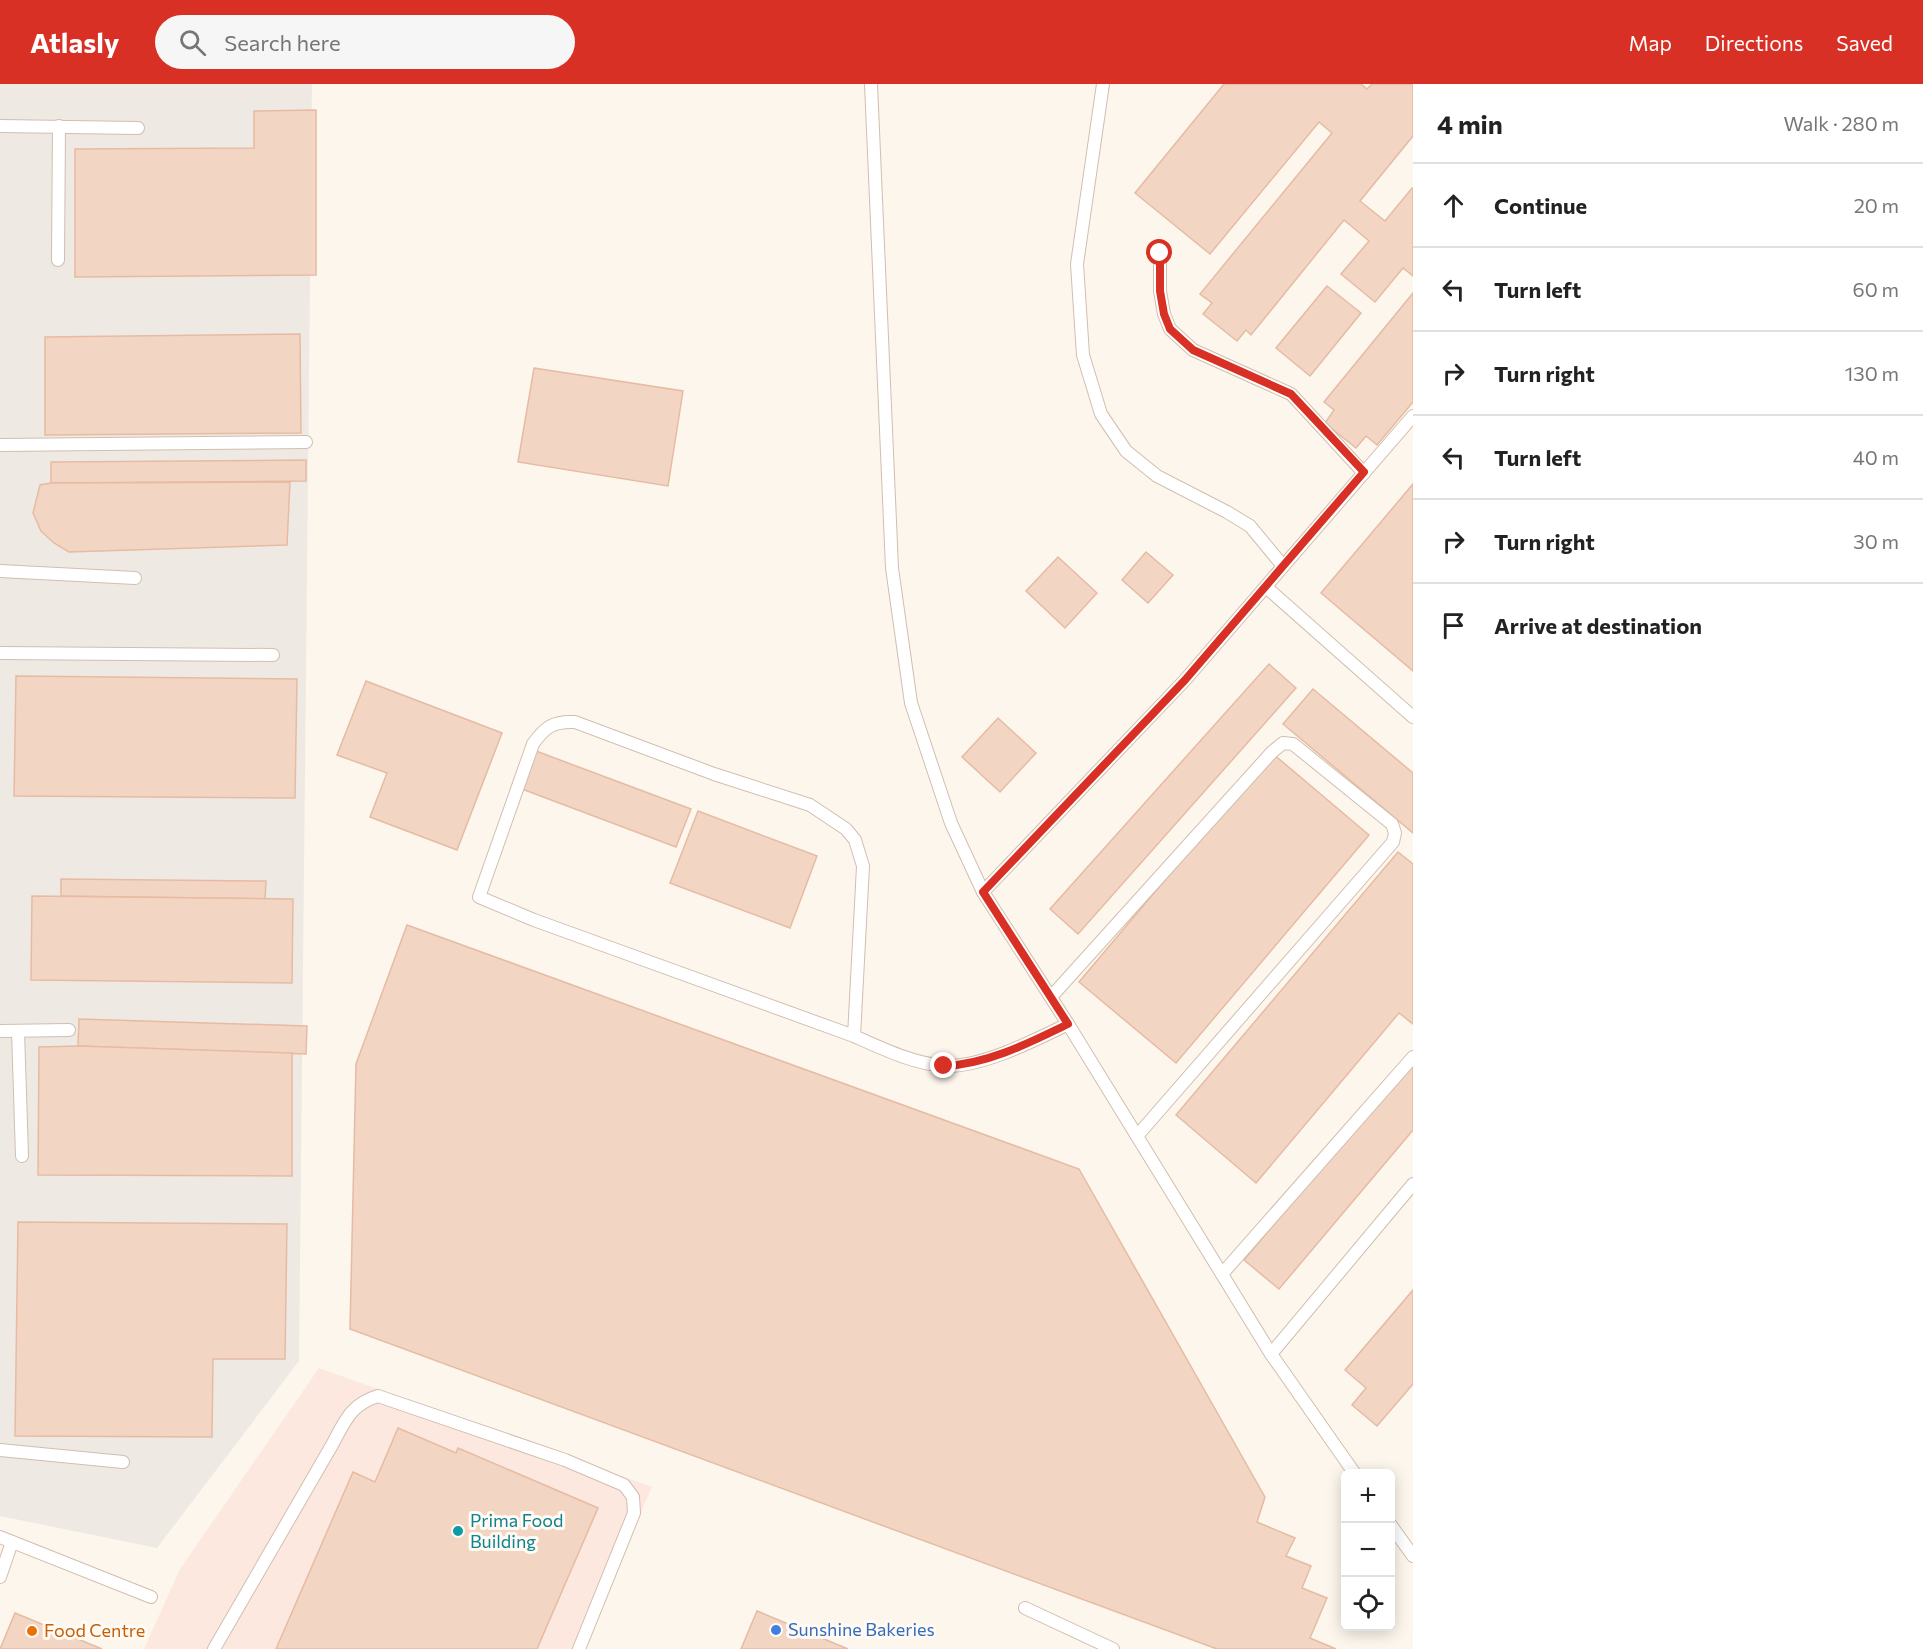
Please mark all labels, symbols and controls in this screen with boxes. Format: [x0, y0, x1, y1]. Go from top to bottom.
search box [155, 15, 575, 69]
text: Atlasly [30, 25, 119, 59]
icon: search [176, 26, 209, 59]
text: Search here [224, 29, 341, 56]
text: Map [1629, 30, 1672, 55]
text: Directions [1705, 30, 1803, 55]
text: Saved [1836, 30, 1893, 55]
text: 4 min [1437, 108, 1503, 139]
text: Walk · 280 m [1783, 111, 1899, 135]
icon: ahead [1437, 189, 1470, 222]
text: Continue [1494, 192, 1587, 219]
text: 20 m [1854, 193, 1899, 217]
route start [1146, 239, 1172, 265]
icon: left [1437, 273, 1470, 306]
text: Turn left [1494, 276, 1581, 303]
text: 60 m [1853, 277, 1899, 301]
icon: right [1437, 357, 1470, 390]
text: Turn right [1494, 360, 1595, 387]
text: 130 m [1845, 361, 1899, 385]
icon: left [1437, 441, 1470, 474]
text: Turn left [1494, 444, 1581, 471]
text: 40 m [1853, 445, 1899, 469]
icon: right [1437, 525, 1470, 558]
text: Turn right [1494, 528, 1595, 555]
text: 30 m [1853, 529, 1899, 553]
icon: arrive [1437, 609, 1470, 642]
text: Arrive at destination [1494, 612, 1702, 639]
route end [930, 1052, 956, 1078]
map controls [1341, 1469, 1395, 1631]
button: + [1341, 1469, 1395, 1523]
place label: Prima Food Building [470, 1509, 564, 1552]
button: − [1341, 1523, 1395, 1577]
marker: Prima Food Building [451, 1524, 465, 1538]
button: locate [1341, 1577, 1395, 1631]
place label: Sunshine Bakeries [788, 1618, 935, 1640]
place label: Food Centre [44, 1619, 145, 1641]
marker: Sunshine Bakeries [769, 1623, 783, 1637]
marker: Food Centre [25, 1624, 39, 1638]

